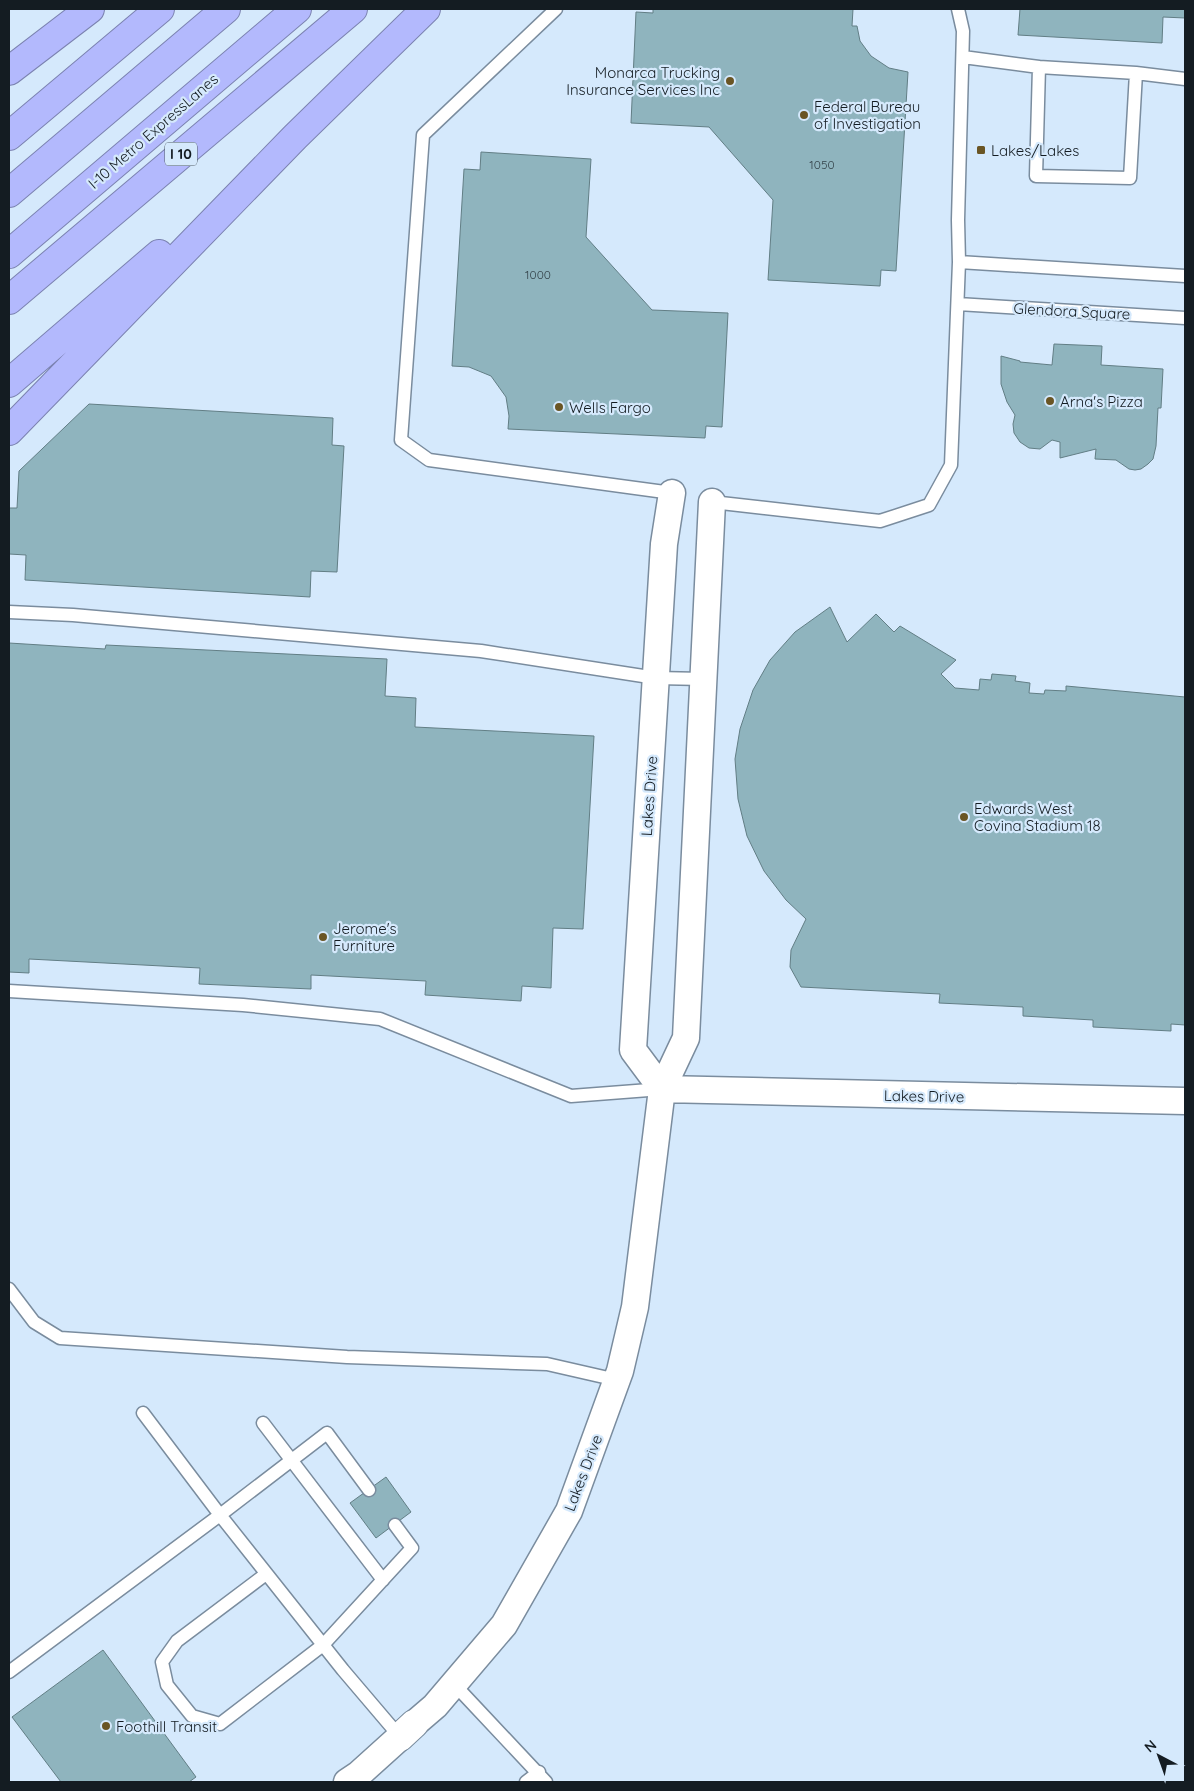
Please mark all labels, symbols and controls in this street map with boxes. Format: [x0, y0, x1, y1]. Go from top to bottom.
place label: Monarca Trucking Insurance Services Inc [566, 63, 720, 99]
street label: I-10 Metro ExpressLanes [84, 69, 222, 193]
marker: Monarca Trucking Insurance Services Inc [724, 75, 736, 87]
place label: Federal Bureau of Investigation [814, 97, 921, 133]
marker: Federal Bureau of Investigation [798, 109, 810, 121]
place label: Lakes/Lakes [991, 141, 1079, 160]
road number: I 10 [165, 142, 197, 166]
marker: Lakes/Lakes [975, 144, 987, 156]
house number: 1050 [809, 157, 835, 172]
house number: 1000 [525, 267, 551, 282]
street label: Glendora Square [1013, 298, 1131, 324]
place label: Arna's Pizza [1060, 392, 1143, 411]
marker: Arna's Pizza [1044, 395, 1056, 407]
place label: Wells Fargo [569, 398, 651, 417]
marker: Wells Fargo [553, 401, 565, 413]
street label: Lakes Drive [637, 755, 661, 837]
place label: Edwards West Covina Stadium 18 [974, 799, 1101, 835]
marker: Edwards West Covina Stadium 18 [958, 811, 970, 823]
place label: Jerome's Furniture [333, 919, 397, 955]
marker: Jerome's Furniture [317, 931, 329, 943]
street label: Lakes Drive [884, 1086, 964, 1106]
street label: Lakes Drive [560, 1432, 606, 1514]
place label: Foothill Transit [116, 1717, 217, 1736]
marker: Foothill Transit [100, 1720, 112, 1732]
north arrow [1134, 1731, 1184, 1781]
text: N [1141, 1736, 1160, 1756]

